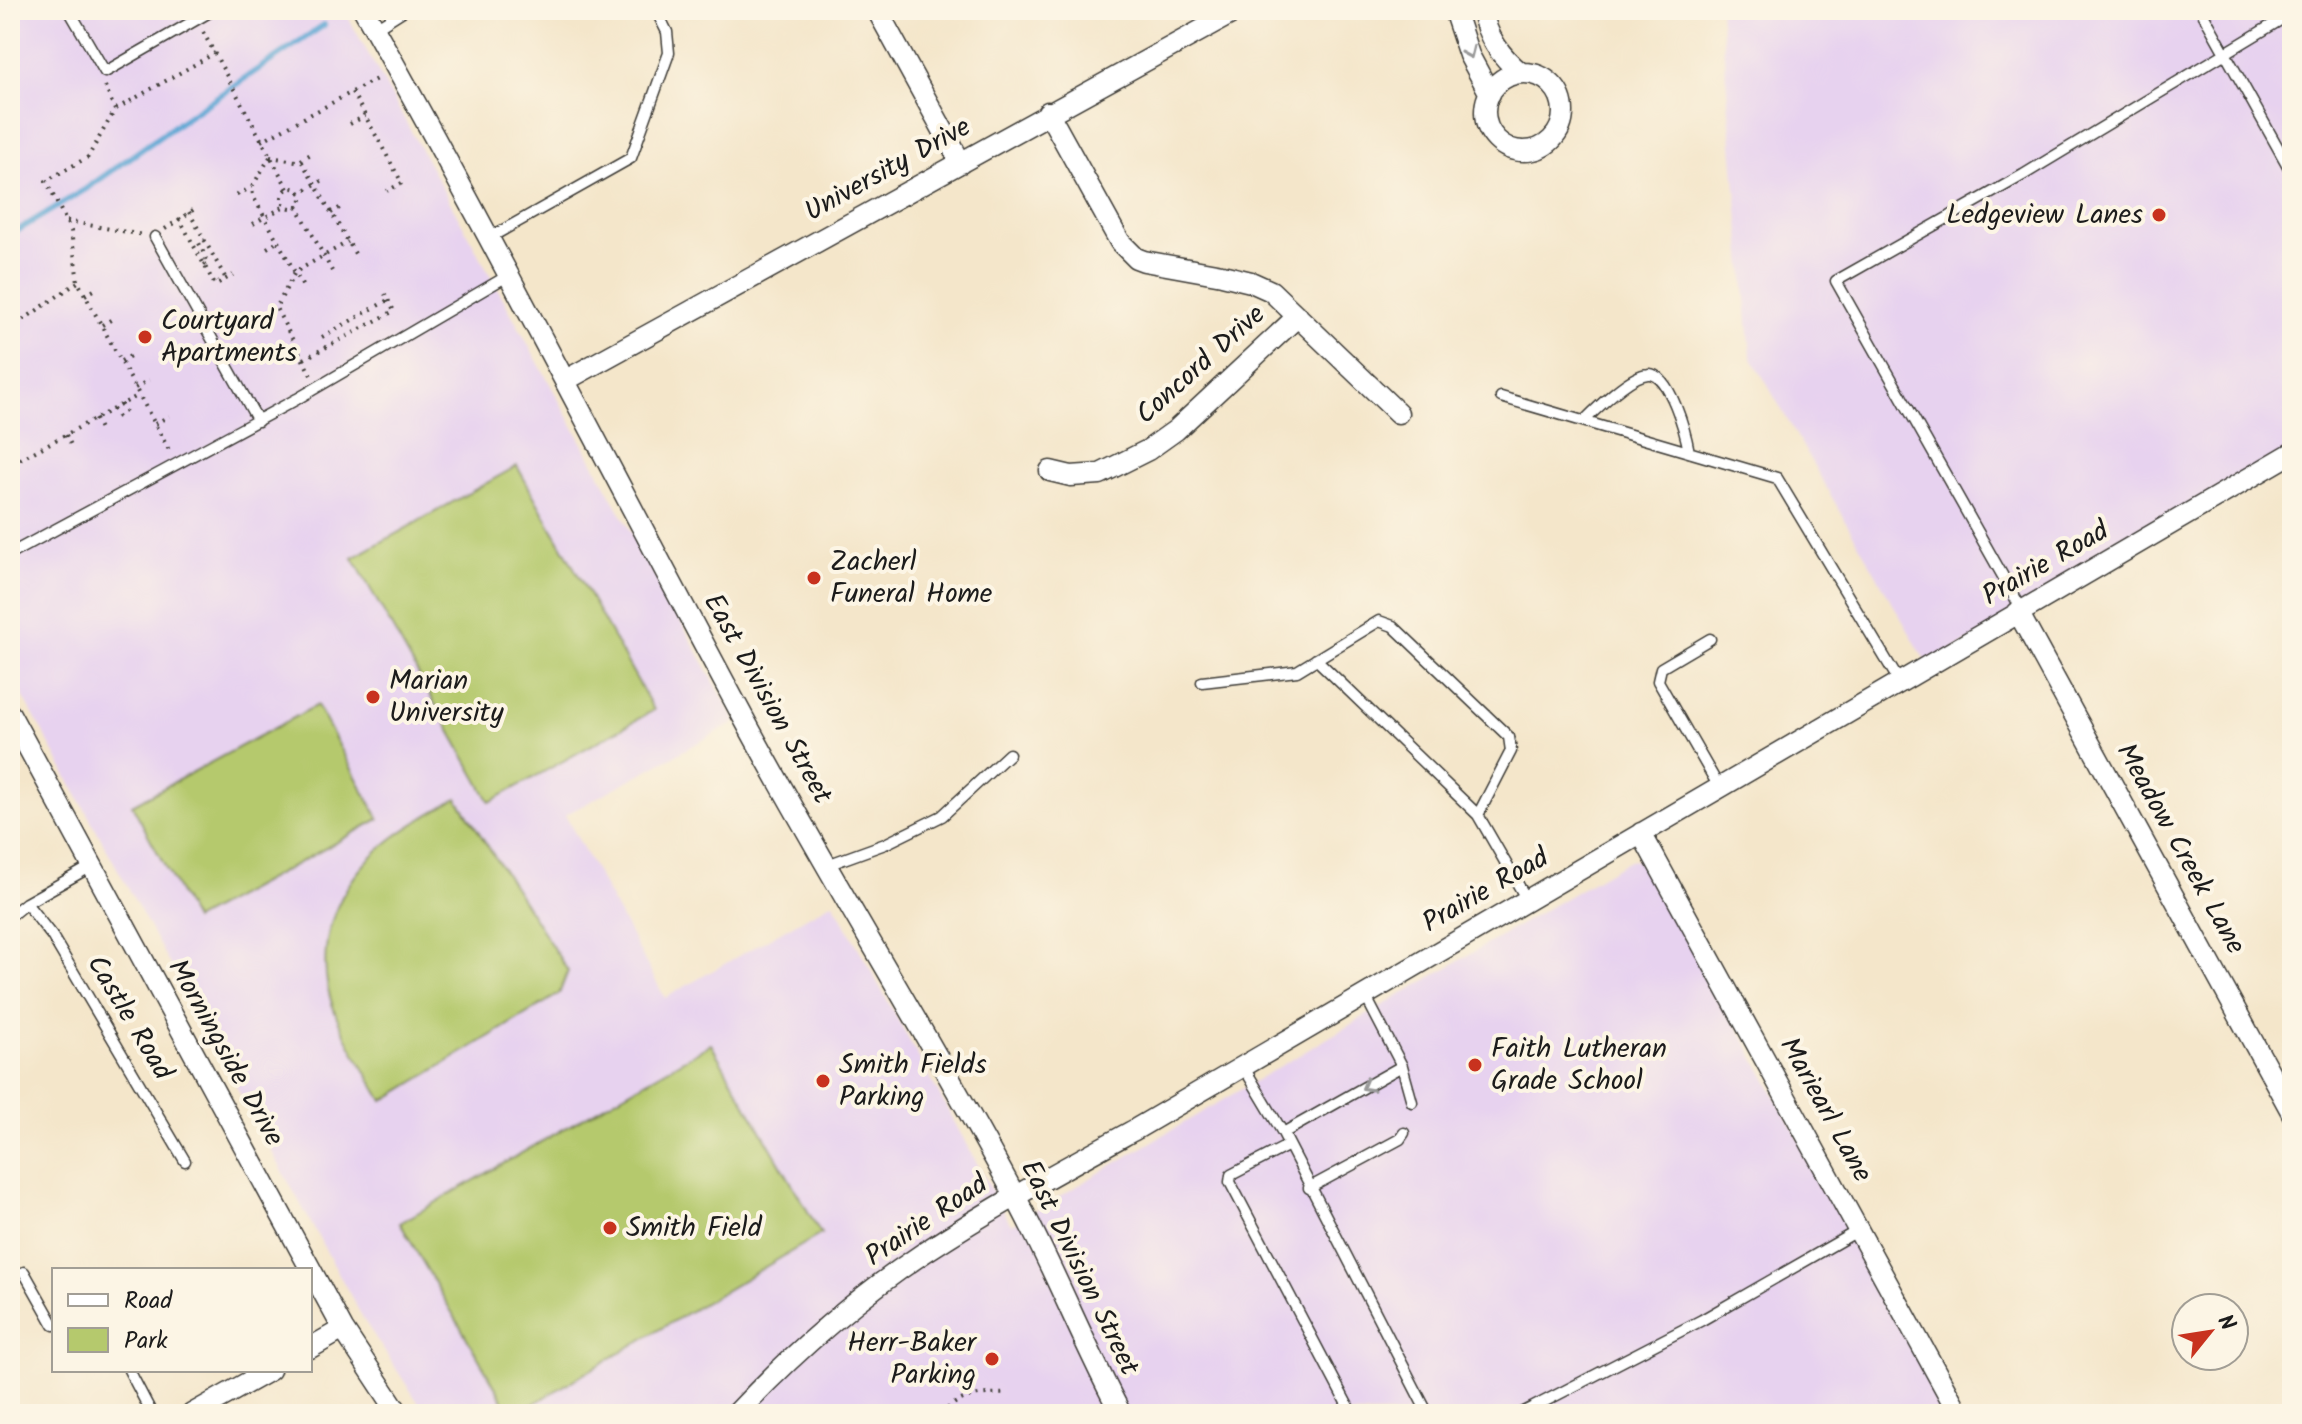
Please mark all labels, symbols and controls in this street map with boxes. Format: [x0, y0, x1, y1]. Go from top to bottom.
one-way arrow [1459, 45, 1475, 59]
street label: University Drive [797, 105, 980, 234]
place label: Ledgeview Lanes [1946, 193, 2143, 238]
marker: Ledgeview Lanes [2150, 206, 2168, 224]
street label: Concord Drive [1126, 294, 1277, 436]
place label: Courtyard Apartments [161, 299, 297, 376]
marker: Courtyard Apartments [136, 328, 154, 346]
street label: Prairie Road [1974, 509, 2119, 619]
place label: Zacherl Funeral Home [830, 540, 993, 617]
marker: Zacherl Funeral Home [805, 569, 823, 587]
street label: East Division Street [690, 585, 844, 814]
place label: Marian University [389, 659, 504, 736]
marker: Marian University [364, 688, 382, 706]
street label: Meadow Creek Lane [2103, 735, 2257, 964]
street label: Prairie Road [1414, 836, 1559, 946]
street label: Castle Road [74, 947, 185, 1090]
street label: Morningside Drive [155, 951, 295, 1155]
place label: Faith Lutheran Grade School [1491, 1027, 1667, 1104]
street label: Mariearl Lane [1766, 1029, 1884, 1191]
place label: Smith Fields Parking [839, 1043, 987, 1120]
marker: Faith Lutheran Grade School [1466, 1056, 1484, 1074]
marker: Smith Fields Parking [814, 1072, 832, 1090]
one-way arrow [1361, 1076, 1375, 1091]
street label: East Division Street [1007, 1152, 1151, 1385]
street label: Prairie Road [856, 1163, 999, 1279]
place label: Smith Field [626, 1206, 763, 1251]
marker: Smith Field [601, 1219, 619, 1237]
legend [52, 1268, 312, 1372]
text: Road [124, 1282, 173, 1321]
north arrow [2170, 1292, 2250, 1372]
text: N [2207, 1308, 2244, 1338]
place label: Herr-Baker Parking [847, 1321, 978, 1398]
text: Park [124, 1322, 168, 1361]
marker: Herr-Baker Parking [983, 1350, 1001, 1368]

